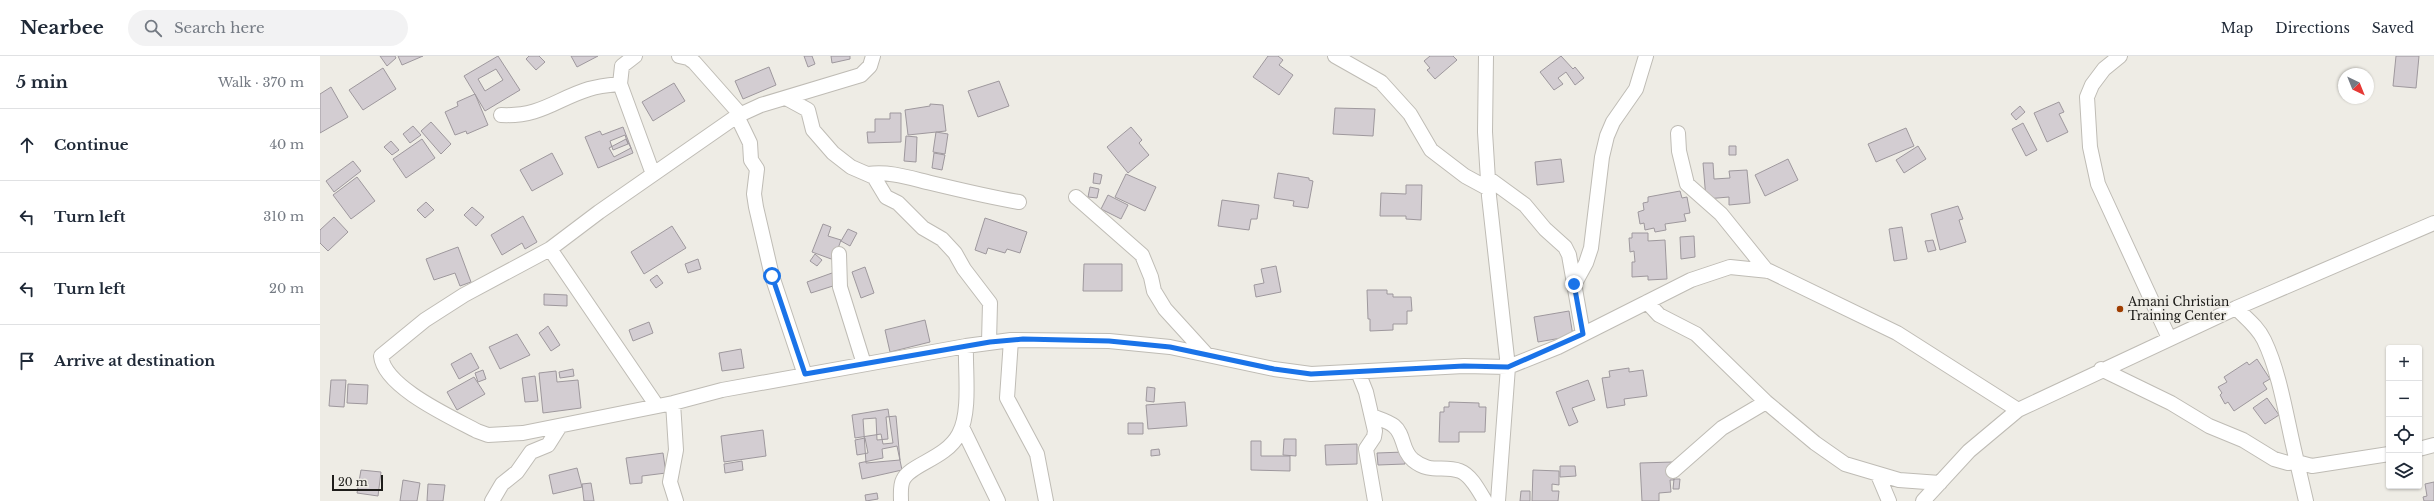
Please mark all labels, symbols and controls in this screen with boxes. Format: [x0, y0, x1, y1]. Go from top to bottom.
search box [128, 10, 408, 46]
text: Nearbee [20, 16, 104, 39]
icon: search [142, 17, 164, 39]
text: Search here [174, 18, 265, 37]
text: Map [2221, 19, 2253, 37]
text: Directions [2275, 19, 2350, 37]
text: Saved [2372, 19, 2414, 37]
north arrow [2338, 68, 2374, 104]
text: 5 min [16, 72, 68, 93]
text: Walk · 370 m [218, 74, 304, 91]
icon: ahead [16, 134, 38, 156]
text: Continue [54, 135, 129, 154]
text: 40 m [269, 136, 304, 153]
icon: left [16, 206, 38, 228]
text: Turn left [54, 207, 125, 226]
text: 310 m [263, 208, 304, 225]
route start [763, 267, 781, 285]
route end [1565, 275, 1583, 293]
icon: left [16, 278, 38, 300]
text: Turn left [54, 279, 125, 298]
text: 20 m [269, 280, 304, 297]
place label: Amani Christian Training Center [2127, 294, 2229, 323]
marker: Amani Christian Training Center [2115, 304, 2125, 314]
map controls [2386, 345, 2422, 489]
button: + [2386, 345, 2422, 381]
icon: arrive [16, 350, 38, 372]
text: Arrive at destination [54, 351, 215, 370]
button: − [2386, 381, 2422, 417]
button: locate [2386, 417, 2422, 453]
button: layers [2386, 453, 2422, 489]
scale bar [332, 473, 383, 492]
text: 20 m [338, 475, 368, 489]

